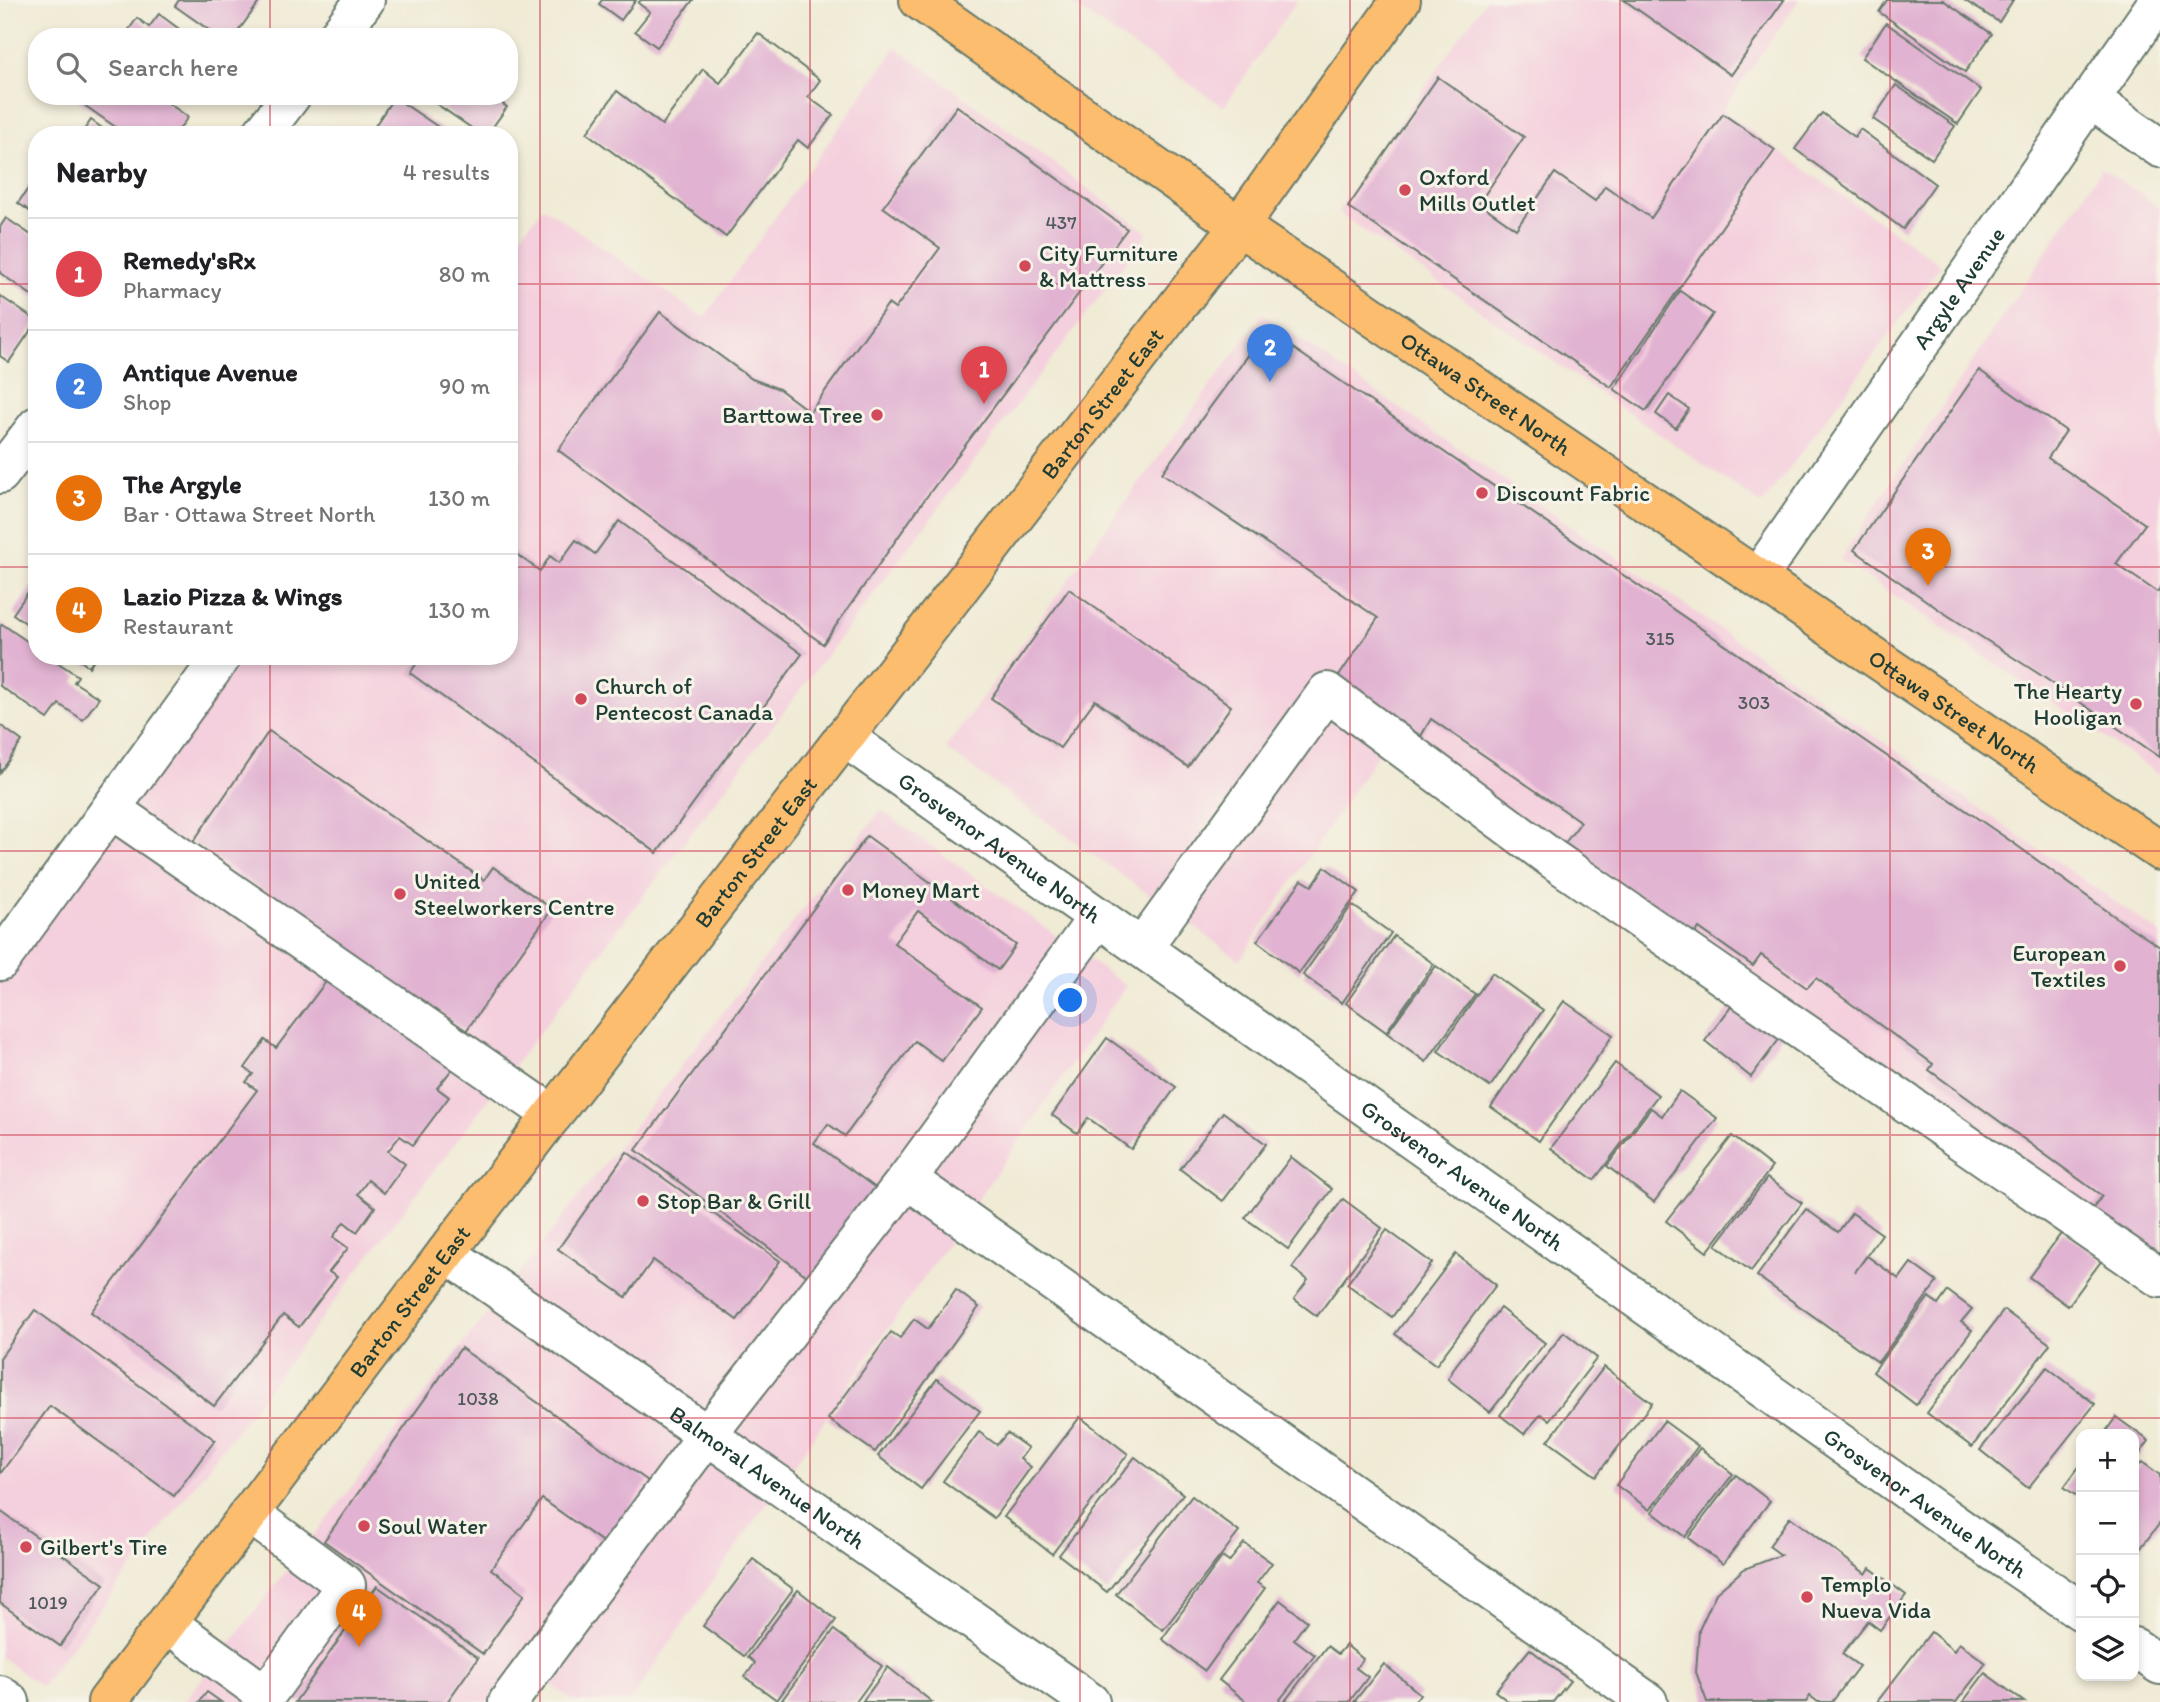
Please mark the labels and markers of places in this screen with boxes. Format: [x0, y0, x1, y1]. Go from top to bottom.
place label: Oxford Mills Outlet [1419, 163, 1536, 217]
marker: Oxford Mills Outlet [1397, 182, 1413, 198]
place label: City Furniture & Mattress [1039, 239, 1178, 293]
marker: City Furniture & Mattress [1017, 258, 1033, 274]
pin: 2 [1247, 324, 1293, 382]
pin: 1 [961, 346, 1007, 404]
place label: Barttowa Tree [722, 401, 863, 429]
marker: Barttowa Tree [869, 407, 885, 423]
place label: Discount Fabric [1496, 479, 1650, 507]
marker: Discount Fabric [1474, 485, 1490, 501]
pin: 3 [1905, 528, 1951, 586]
place label: Church of Pentecost Canada [595, 672, 773, 726]
place label: The Hearty Hooligan [2014, 677, 2122, 731]
marker: Church of Pentecost Canada [573, 691, 589, 707]
marker: The Hearty Hooligan [2128, 696, 2144, 712]
place label: United Steelworkers Centre [414, 867, 615, 921]
place label: Money Mart [862, 876, 980, 904]
marker: Money Mart [840, 882, 856, 898]
marker: United Steelworkers Centre [392, 886, 408, 902]
place label: European Textiles [2012, 939, 2106, 993]
marker: European Textiles [2112, 958, 2128, 974]
place label: Stop Bar & Grill [657, 1187, 811, 1215]
marker: Stop Bar & Grill [635, 1193, 651, 1209]
place label: Soul Water [378, 1512, 487, 1540]
marker: Soul Water [356, 1518, 372, 1534]
place label: Gilbert's Tire [40, 1533, 168, 1561]
marker: Gilbert's Tire [18, 1539, 34, 1555]
place label: Templo Nueva Vida [1821, 1570, 1931, 1624]
pin: 4 [336, 1589, 382, 1647]
marker: Templo Nueva Vida [1799, 1589, 1815, 1605]

